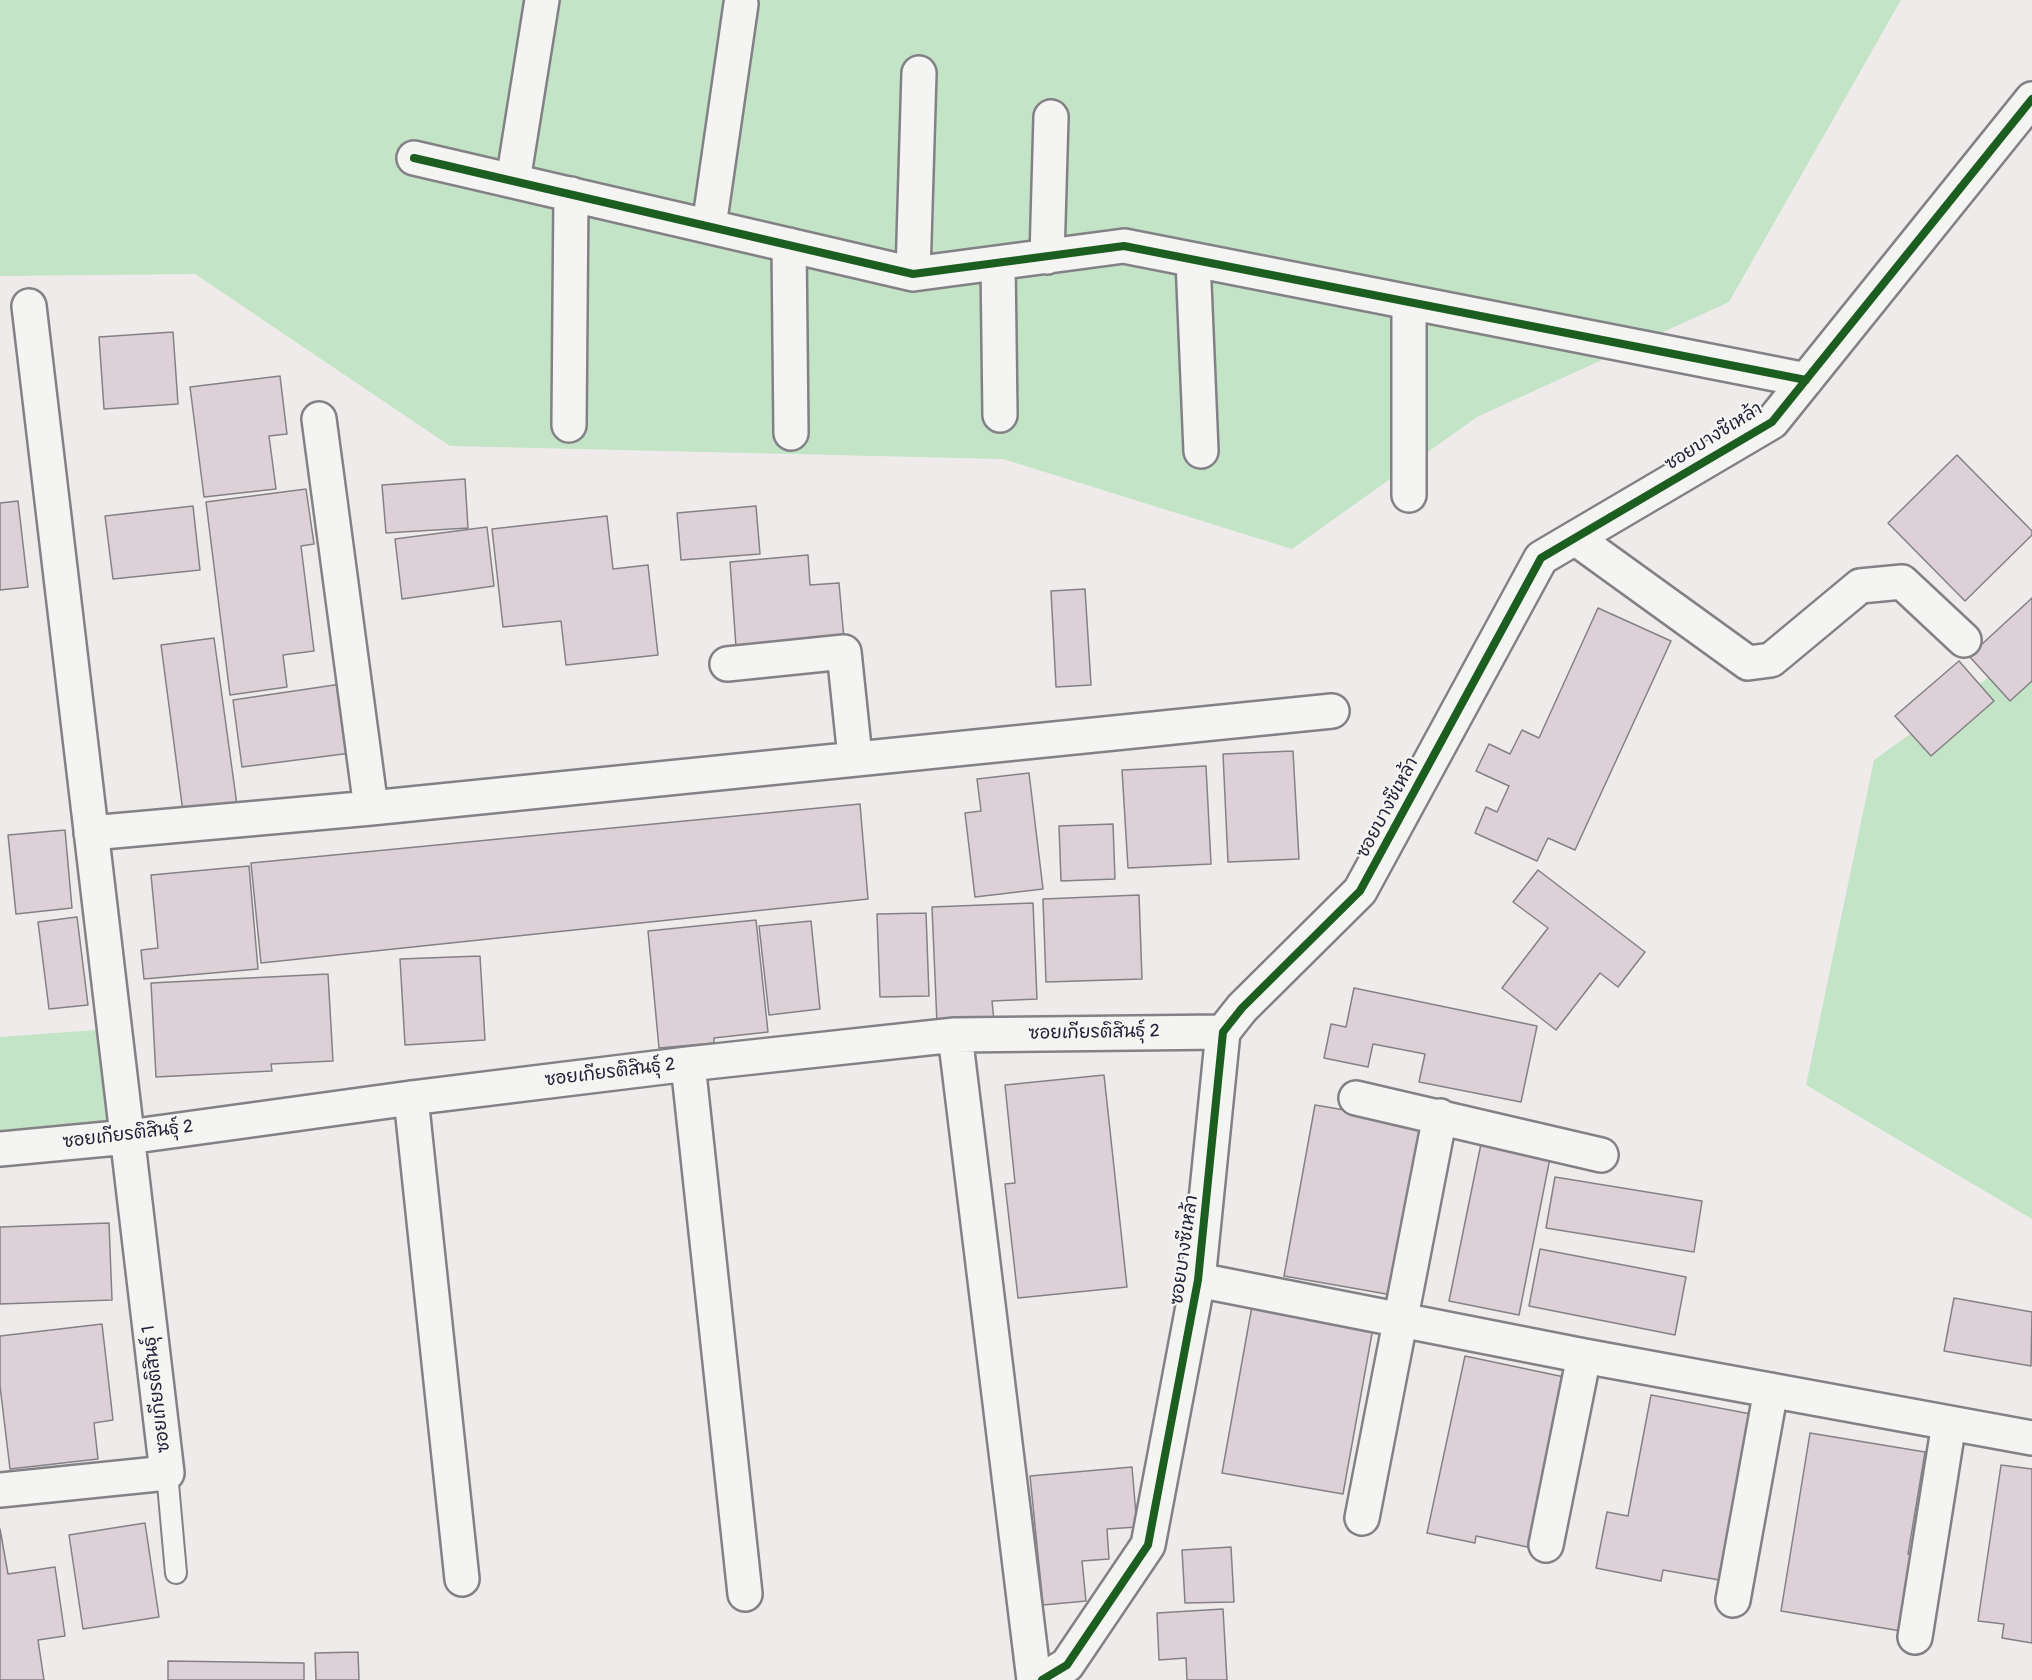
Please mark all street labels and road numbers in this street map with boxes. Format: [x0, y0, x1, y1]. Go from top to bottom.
street label: ซอยบางซีเหล้า [1661, 398, 1767, 476]
street label: ซอยบางซีเหล้า [1352, 754, 1424, 862]
street label: ซอยเกียรติสินธุ์ 2 [1028, 1021, 1160, 1045]
street label: ซอยเกียรติสินธุ์ 2 [544, 1054, 676, 1092]
street label: ซอยเกียรติสินธุ์ 2 [62, 1116, 194, 1154]
street label: ซอยบางซีเหล้า [1167, 1194, 1203, 1306]
street label: ซอยเกียรติสินธุ์ 1 [138, 1324, 176, 1454]

